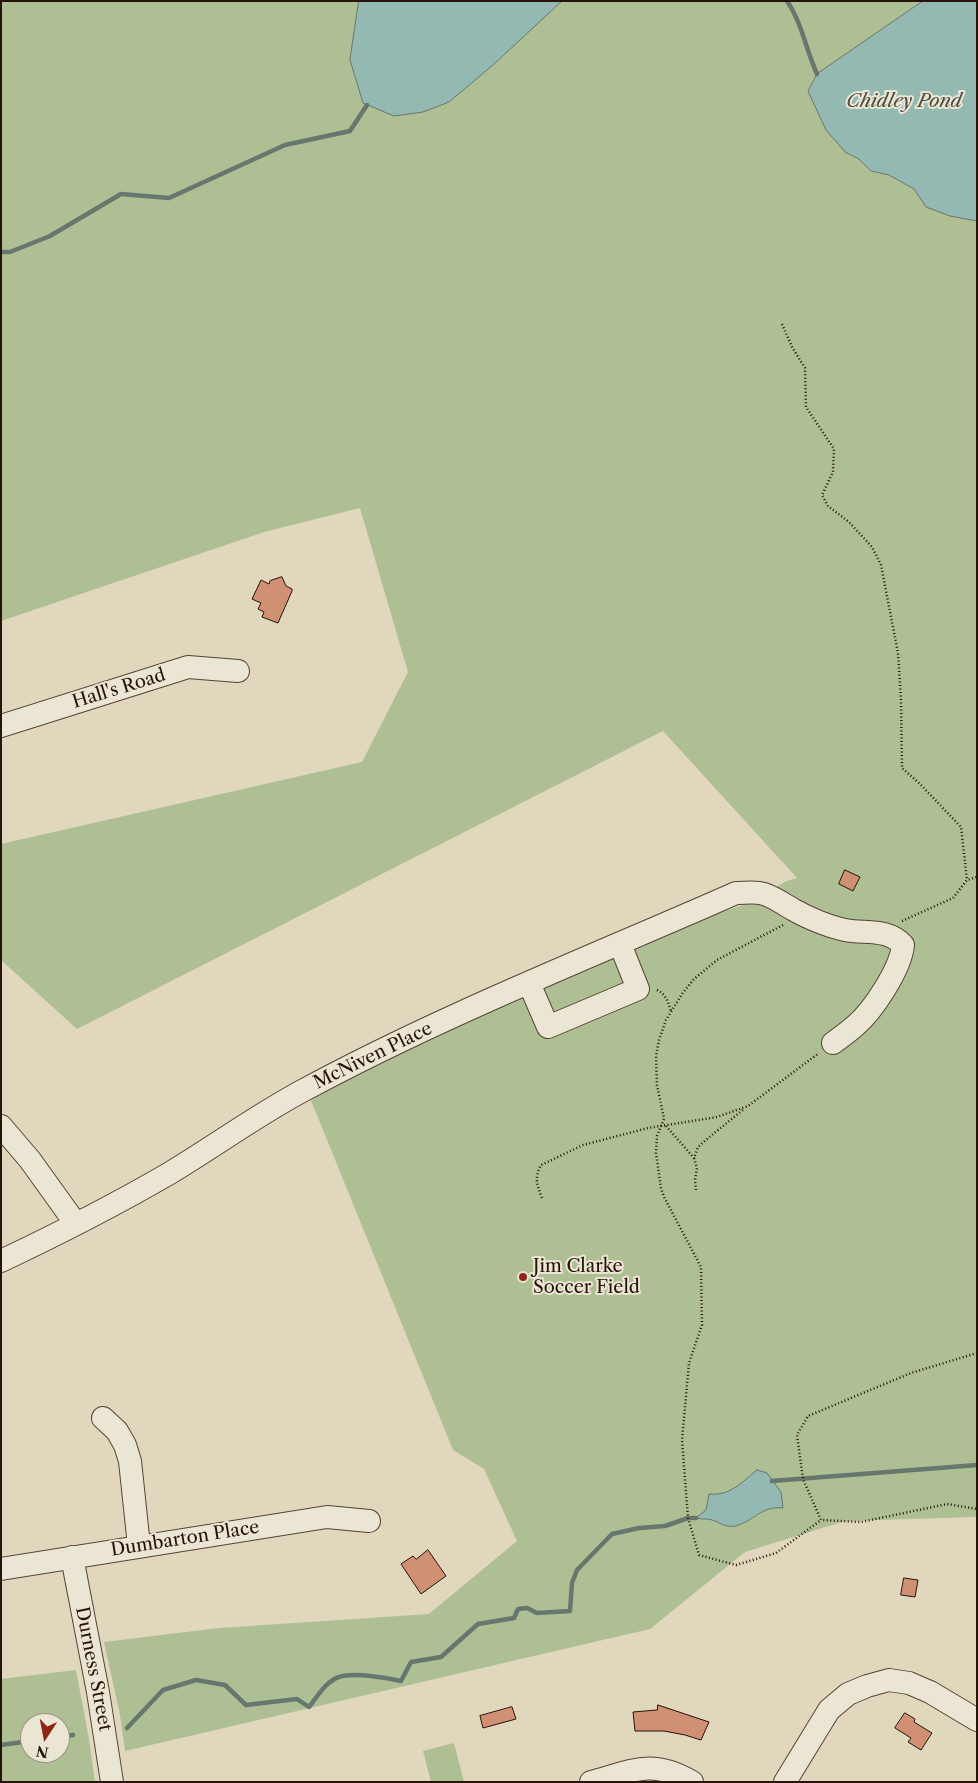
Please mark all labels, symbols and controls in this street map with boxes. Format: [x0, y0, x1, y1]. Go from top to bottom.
water label: Chidley Pond [846, 91, 962, 113]
street label: Hall's Road [70, 665, 168, 713]
street label: McNiven Place [310, 1018, 436, 1094]
place label: Jim Clarke Soccer Field [533, 1256, 640, 1298]
marker: Jim Clarke Soccer Field [517, 1271, 529, 1283]
street label: Dumbarton Place [109, 1517, 261, 1561]
street label: Durness Street [70, 1605, 116, 1733]
north arrow [20, 1713, 70, 1763]
text: N [35, 1742, 50, 1762]

